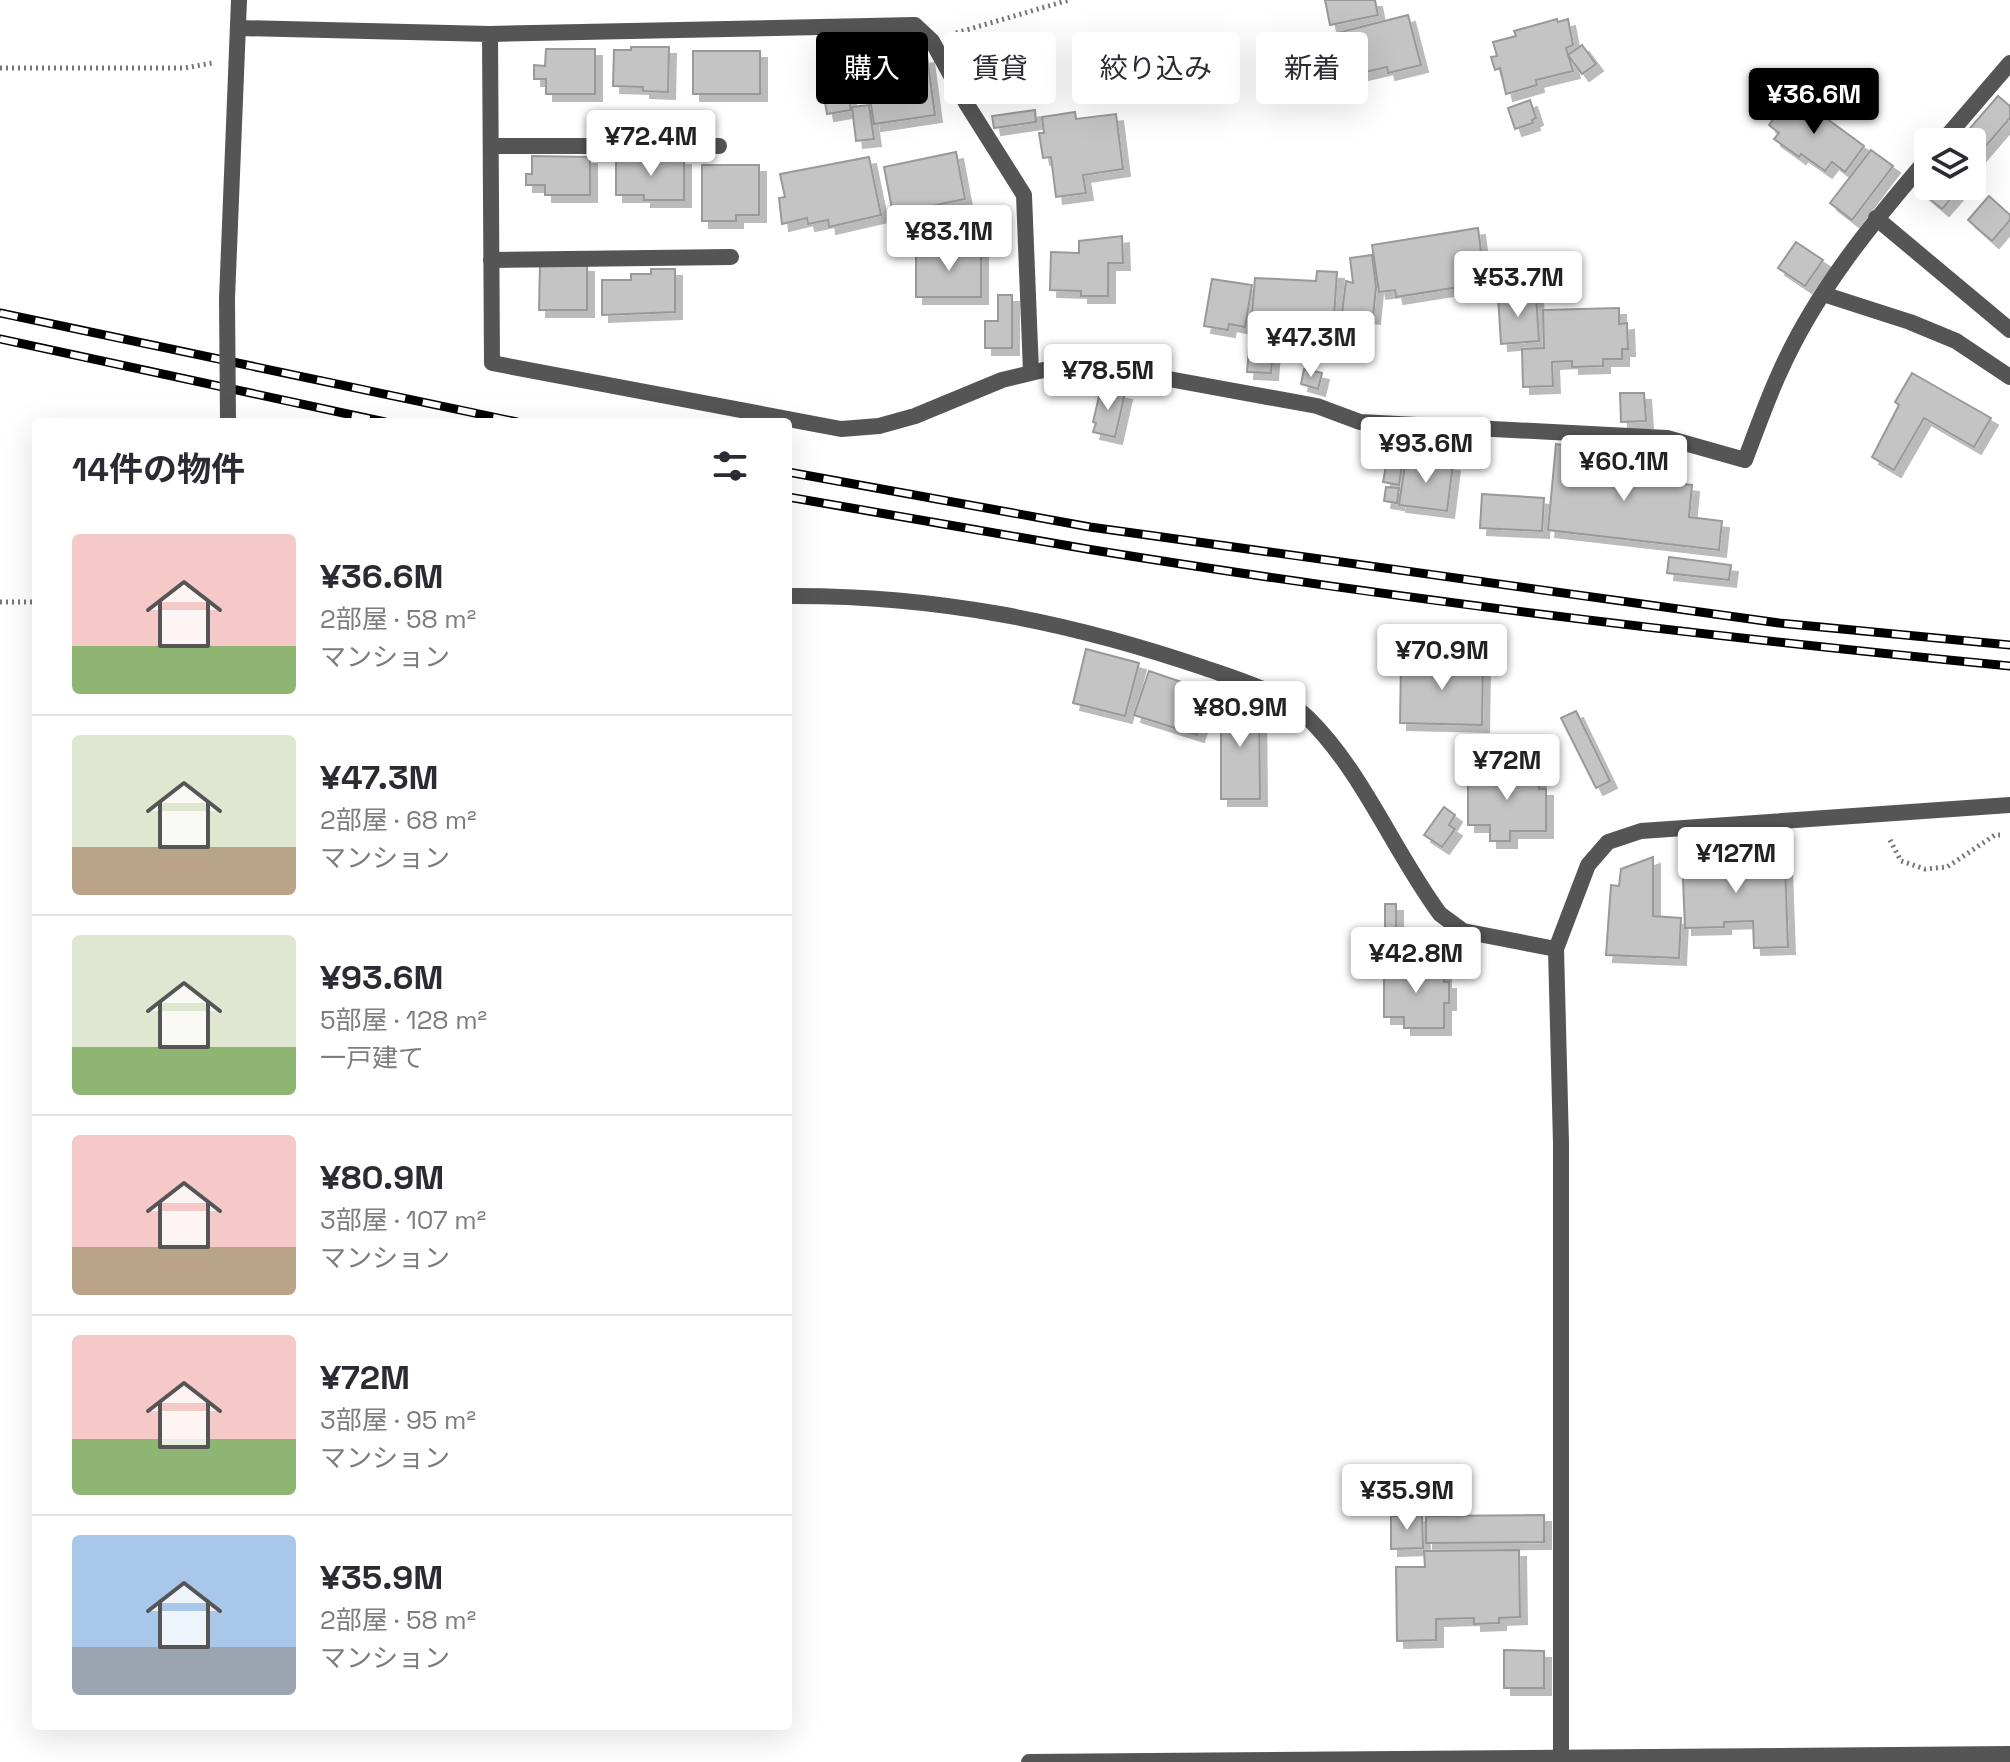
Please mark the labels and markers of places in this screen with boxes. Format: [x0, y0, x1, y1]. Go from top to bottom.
pin: ¥36.6M [1749, 68, 1879, 136]
pin: ¥72.4M [586, 110, 716, 178]
pin: ¥83.1M [884, 205, 1014, 273]
pin: ¥53.7M [1453, 251, 1583, 319]
pin: ¥47.3M [1246, 311, 1376, 379]
pin: ¥78.5M [1043, 344, 1173, 412]
pin: ¥93.6M [1361, 417, 1491, 485]
pin: ¥60.1M [1559, 435, 1689, 503]
pin: ¥70.9M [1377, 624, 1507, 692]
pin: ¥80.9M [1175, 681, 1305, 749]
pin: ¥72M [1460, 734, 1554, 802]
pin: ¥127M [1680, 827, 1792, 895]
pin: ¥42.8M [1351, 927, 1481, 995]
pin: ¥35.9M [1342, 1464, 1472, 1532]

